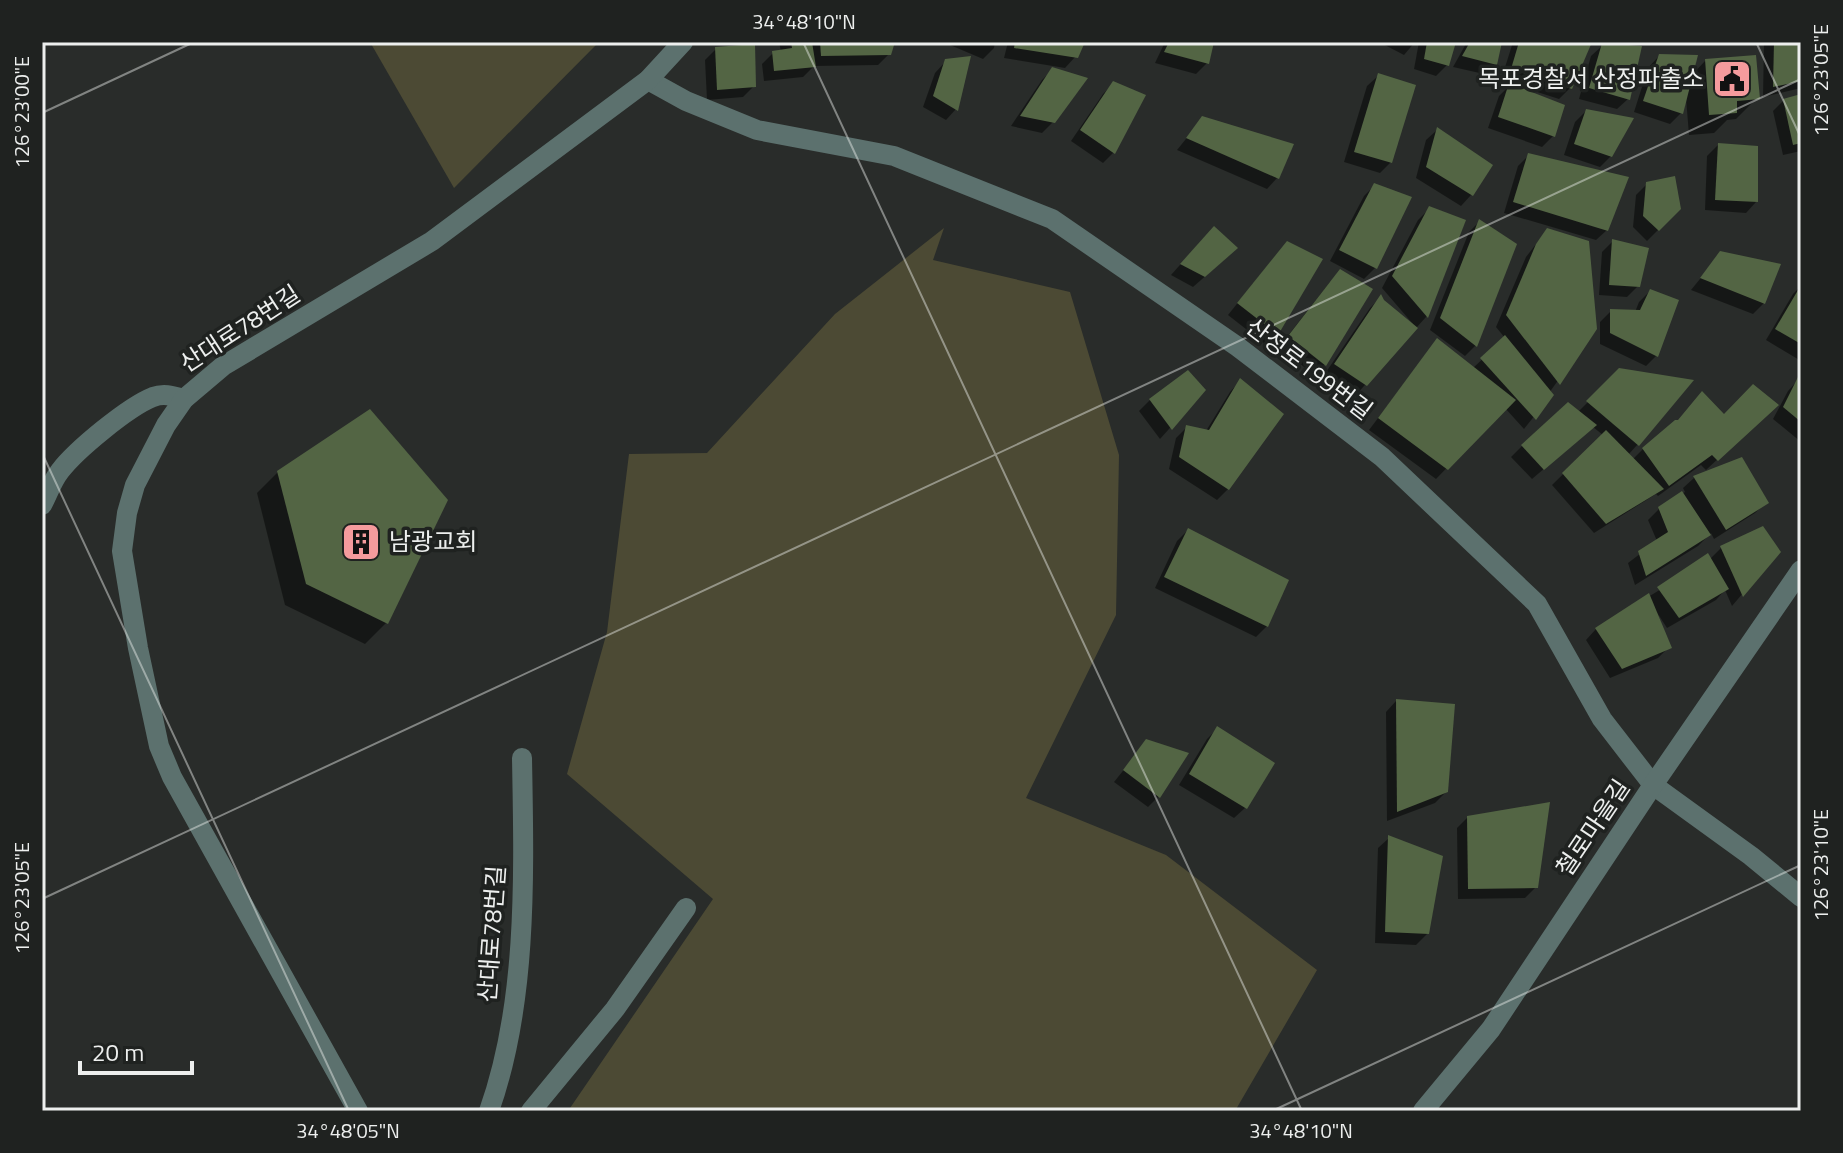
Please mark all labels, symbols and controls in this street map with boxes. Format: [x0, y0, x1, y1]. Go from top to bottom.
text: 34°48'10"N [752, 6, 856, 37]
text: 126°23'05"E [1805, 24, 1836, 136]
text: 126°23'00"E [6, 56, 37, 168]
public building icon: 목포경찰서 산정파출소 [1711, 58, 1753, 100]
place label: 목포경찰서 산정파출소 [1478, 60, 1704, 96]
street label: 산대로78번길 [172, 276, 307, 381]
street label: 산정로199번길 [1239, 308, 1381, 428]
building icon: 남광교회 [340, 521, 382, 563]
place label: 남광교회 [389, 523, 477, 559]
street label: 철로마을길 [1546, 772, 1638, 883]
text: 126°23'10"E [1805, 809, 1836, 921]
text: 126°23'05"E [6, 842, 37, 954]
street label: 산대로78번길 [468, 864, 514, 1004]
scale bar [80, 1025, 192, 1075]
text: 20 m [92, 1034, 144, 1070]
text: 34°48'05"N [296, 1115, 400, 1146]
text: 34°48'10"N [1249, 1115, 1353, 1146]

